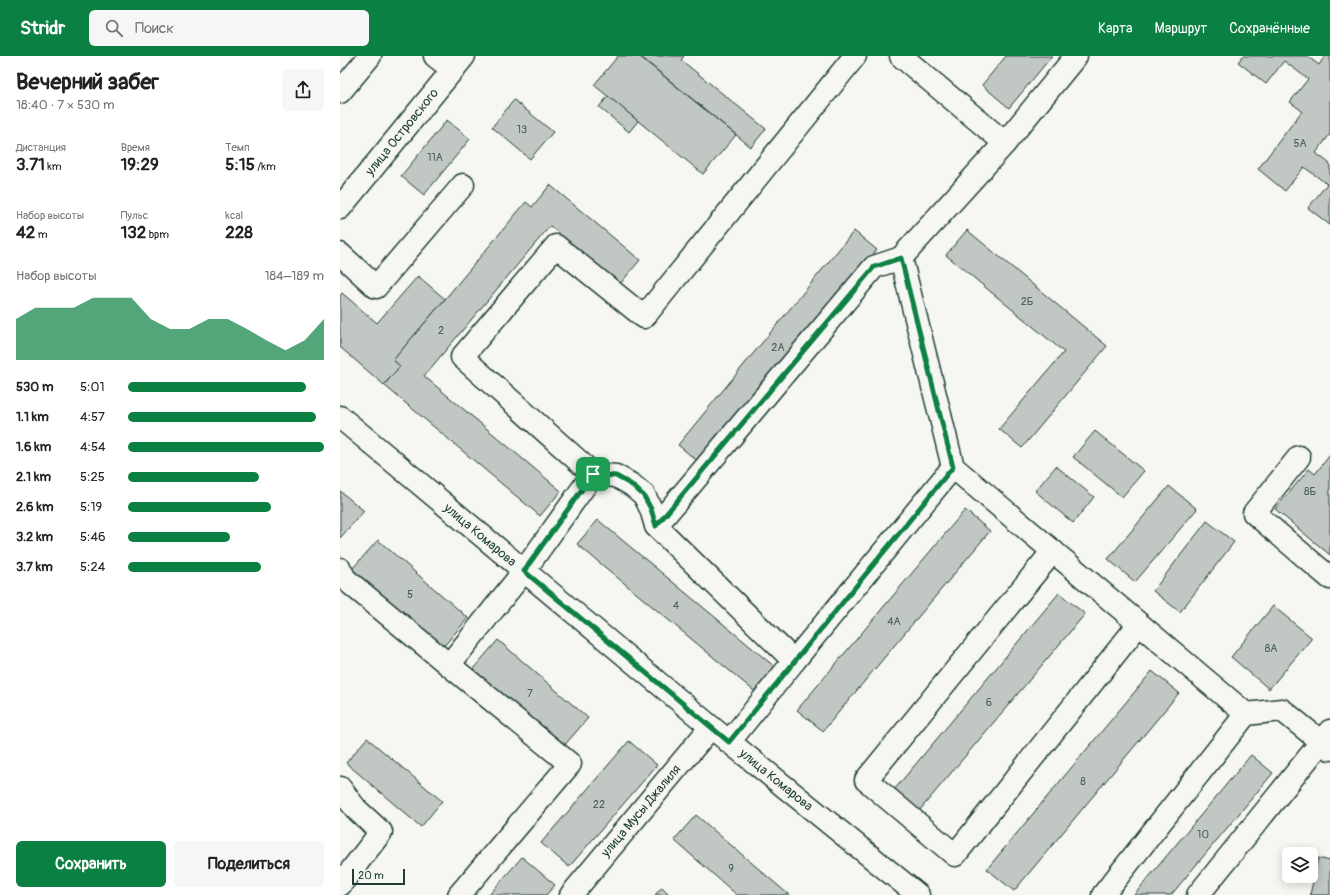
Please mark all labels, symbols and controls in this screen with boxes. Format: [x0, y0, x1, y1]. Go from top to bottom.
search box [89, 10, 369, 46]
text: Stridr [20, 16, 65, 40]
icon: search [103, 17, 125, 39]
text: Поиск [135, 19, 174, 38]
text: Карта [1098, 20, 1133, 37]
text: Маршрут [1155, 20, 1207, 37]
text: Сохранённые [1229, 20, 1310, 37]
text: Вечерний забег [16, 68, 159, 96]
button: share [282, 69, 324, 111]
street label: улица Островского [361, 85, 442, 180]
text: 18:40 · 7 × 530 m [16, 97, 115, 113]
house number: 13 [517, 123, 527, 136]
house number: 5А [1293, 137, 1307, 150]
text: Дистанция [16, 141, 66, 154]
text: Время [121, 141, 150, 154]
text: Темп [225, 141, 250, 154]
house number: 11А [427, 151, 443, 164]
text: 3.71 [16, 154, 45, 175]
text: 19:29 [121, 154, 159, 175]
text: 5:15 [225, 154, 255, 175]
text: km [45, 160, 62, 173]
text: /km [255, 160, 276, 173]
text: Набор высоты [16, 209, 84, 222]
text: Пульс [121, 209, 148, 222]
text: kcal [225, 209, 243, 222]
text: 42 [16, 222, 35, 243]
text: 132 [121, 222, 146, 243]
text: 228 [225, 222, 253, 243]
text: m [35, 228, 48, 241]
text: bpm [146, 228, 169, 241]
text: Набор высоты [16, 268, 97, 284]
text: 184–189 m [264, 268, 324, 284]
house number: 2Б [1021, 295, 1033, 308]
house number: 2 [438, 324, 444, 337]
house number: 2А [771, 341, 785, 354]
text: 530 m [16, 379, 54, 395]
text: 5:01 [80, 379, 104, 395]
text: 1.1 km [16, 409, 49, 425]
text: 4:57 [80, 409, 105, 425]
text: 1.6 km [16, 439, 51, 455]
text: 4:54 [80, 439, 106, 455]
pin [576, 457, 610, 491]
icon: arrive [582, 463, 604, 485]
text: 2.1 km [16, 469, 51, 485]
text: 5:25 [80, 469, 105, 485]
house number: 8Б [1304, 485, 1316, 498]
text: 2.6 km [16, 499, 53, 515]
text: 5:19 [80, 499, 102, 515]
street label: улица Комарова [440, 499, 520, 570]
text: 3.2 km [16, 529, 53, 545]
text: 5:46 [80, 529, 106, 545]
text: 3.7 km [16, 559, 53, 575]
text: 5:24 [80, 559, 105, 575]
house number: 5 [407, 588, 413, 601]
house number: 4 [673, 599, 680, 612]
house number: 4А [887, 615, 901, 628]
house number: 8А [1265, 642, 1277, 655]
house number: 7 [527, 687, 533, 700]
house number: 6 [986, 696, 992, 709]
street label: улица Комарова [735, 745, 816, 814]
street label: улица Мусы Джалиля [597, 762, 684, 861]
house number: 8 [1080, 775, 1086, 788]
house number: 22 [593, 798, 605, 811]
house number: 10 [1197, 828, 1209, 841]
button: Сохранить [16, 841, 166, 887]
button: Поделиться [174, 841, 324, 887]
map controls [1282, 847, 1318, 883]
button: layers [1282, 847, 1318, 883]
house number: 9 [728, 862, 734, 875]
scale bar [352, 867, 405, 886]
text: 20 m [358, 869, 384, 882]

